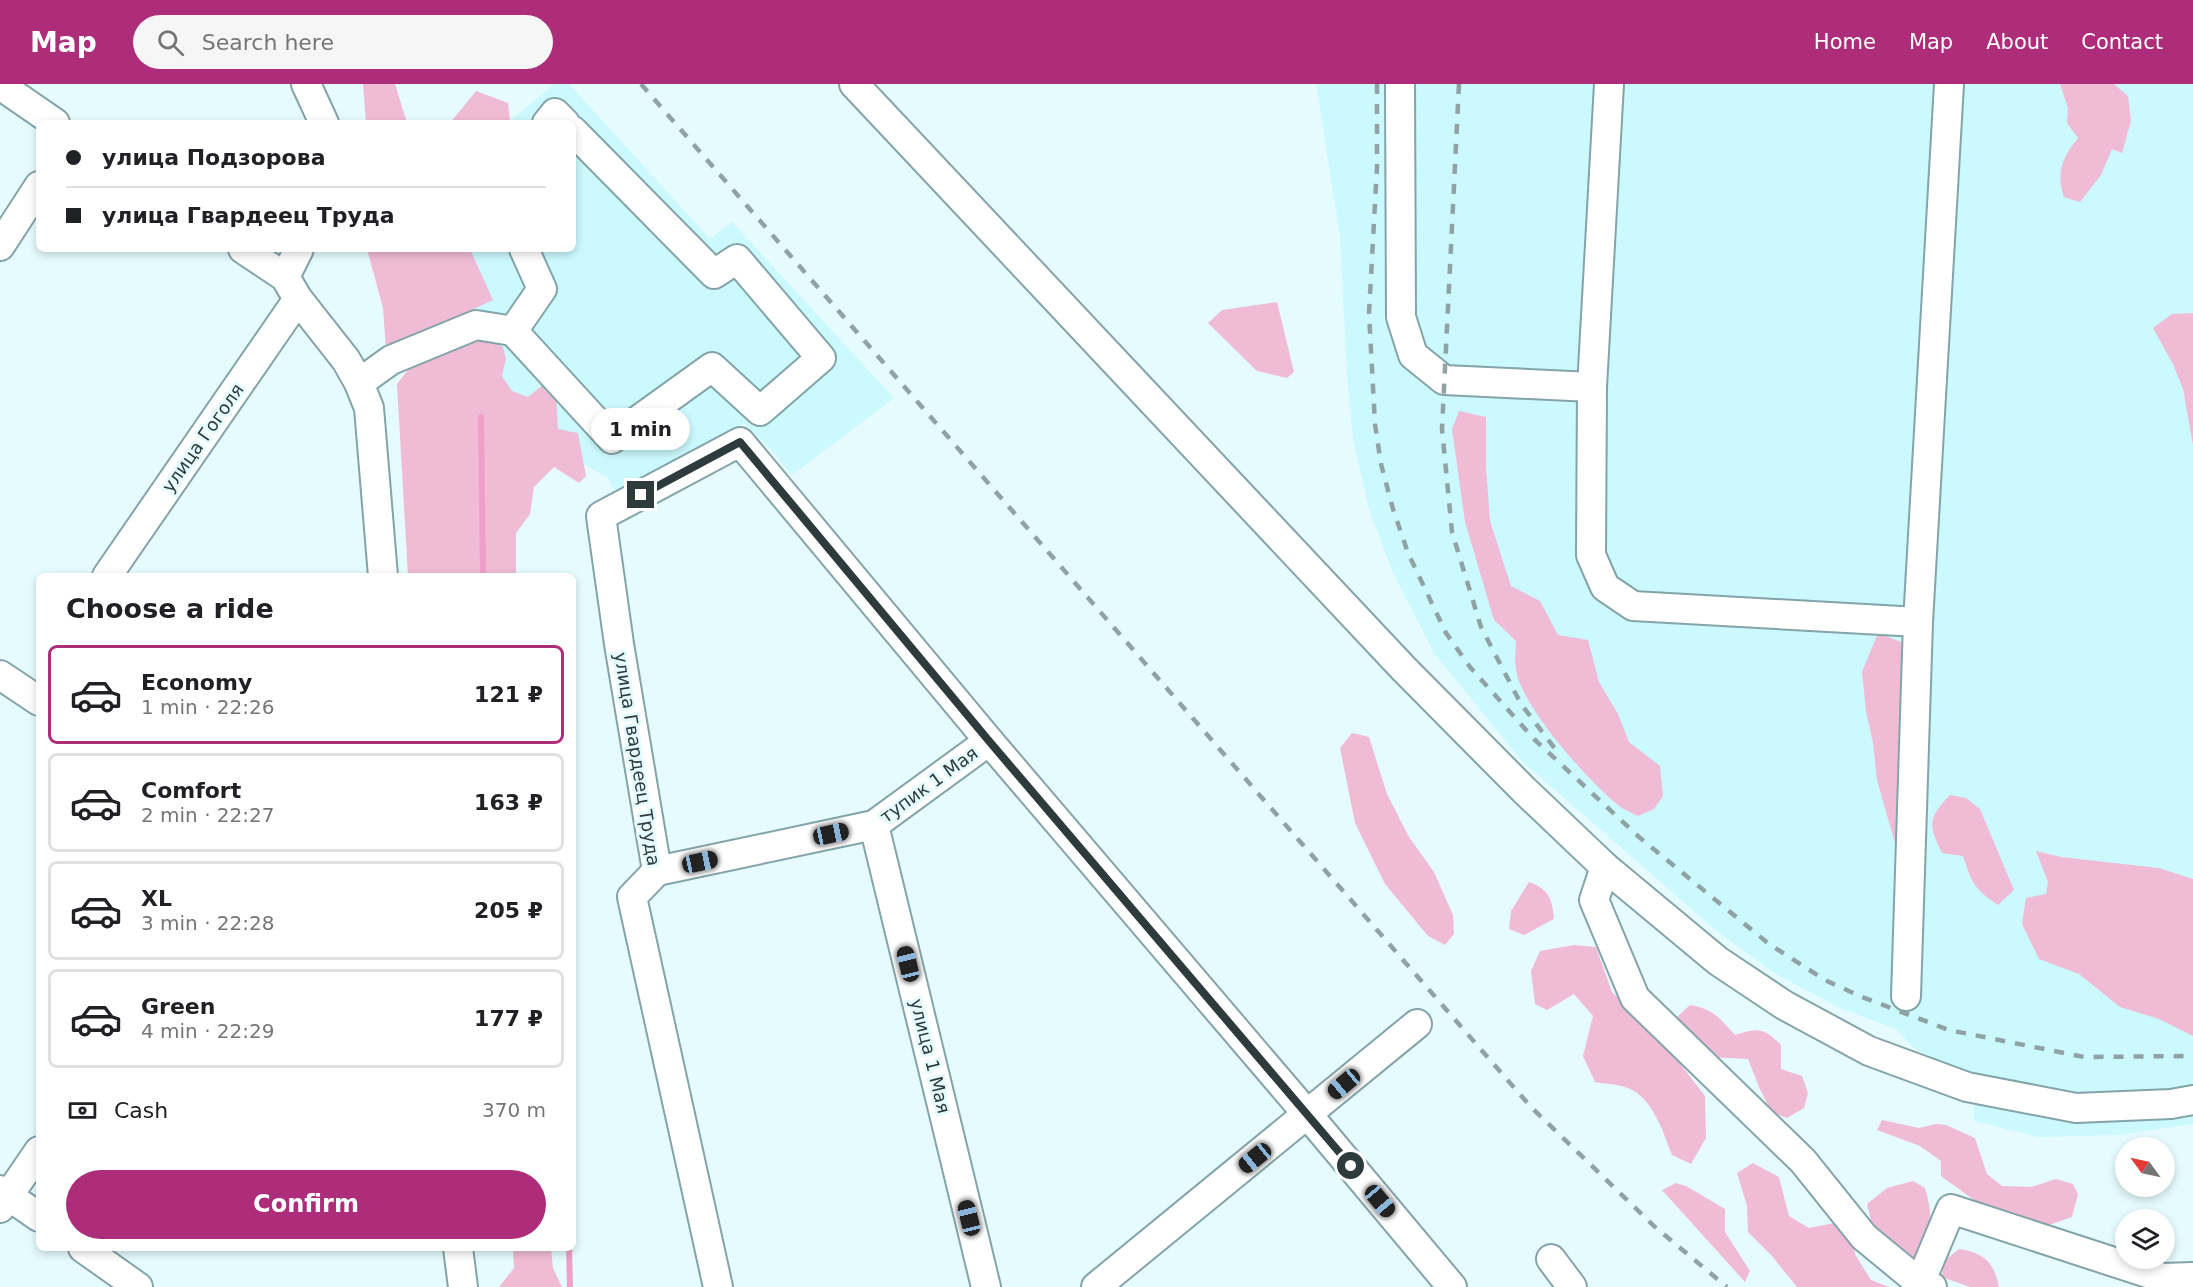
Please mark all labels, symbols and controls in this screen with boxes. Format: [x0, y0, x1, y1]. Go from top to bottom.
search box [133, 15, 553, 69]
text: Map [30, 26, 97, 59]
icon: search [154, 26, 187, 59]
text: Search here [202, 30, 334, 55]
text: Home [1814, 30, 1876, 54]
text: Map [1909, 30, 1953, 54]
text: About [1986, 30, 2048, 54]
text: Contact [2081, 30, 2163, 54]
text: улица Подзорова [102, 145, 326, 170]
text: улица Гвардеец Труда [102, 203, 395, 228]
street label: улица Гоголя [157, 379, 248, 496]
callout: 1 min [592, 408, 690, 450]
text: 1 min [609, 417, 672, 441]
route end [627, 481, 654, 508]
text: Choose a ride [66, 593, 274, 624]
street label: улица Гвардеец Труда [610, 651, 665, 867]
icon: car [69, 668, 123, 722]
text: Economy [141, 670, 252, 695]
text: 121 ₽ [474, 682, 543, 707]
text: 1 min · 22:26 [141, 695, 275, 719]
street label: тупик 1 Мая [876, 742, 982, 827]
icon: car [69, 776, 123, 830]
text: Comfort [141, 778, 241, 803]
text: 163 ₽ [474, 790, 543, 815]
text: 2 min · 22:27 [141, 803, 275, 827]
car [812, 821, 850, 847]
car [681, 849, 719, 875]
icon: car [69, 884, 123, 938]
text: XL [141, 886, 172, 911]
text: 205 ₽ [474, 898, 543, 923]
text: 3 min · 22:28 [141, 911, 275, 935]
car [895, 944, 921, 984]
icon: car [69, 992, 123, 1046]
text: Green [141, 994, 215, 1019]
street label: улица 1 Мая [906, 996, 955, 1115]
text: 177 ₽ [474, 1006, 543, 1031]
text: 4 min · 22:29 [141, 1019, 275, 1043]
car [1324, 1066, 1364, 1102]
icon: cash [66, 1094, 99, 1127]
text: Cash [114, 1098, 168, 1123]
text: 370 m [482, 1098, 546, 1122]
north arrow [2115, 1137, 2175, 1197]
map controls [2115, 1137, 2175, 1269]
car [1235, 1140, 1275, 1176]
route start [1337, 1152, 1364, 1179]
button: Confirm [66, 1170, 546, 1239]
car [1362, 1181, 1398, 1221]
car [956, 1198, 982, 1238]
button: layers [2115, 1209, 2175, 1269]

